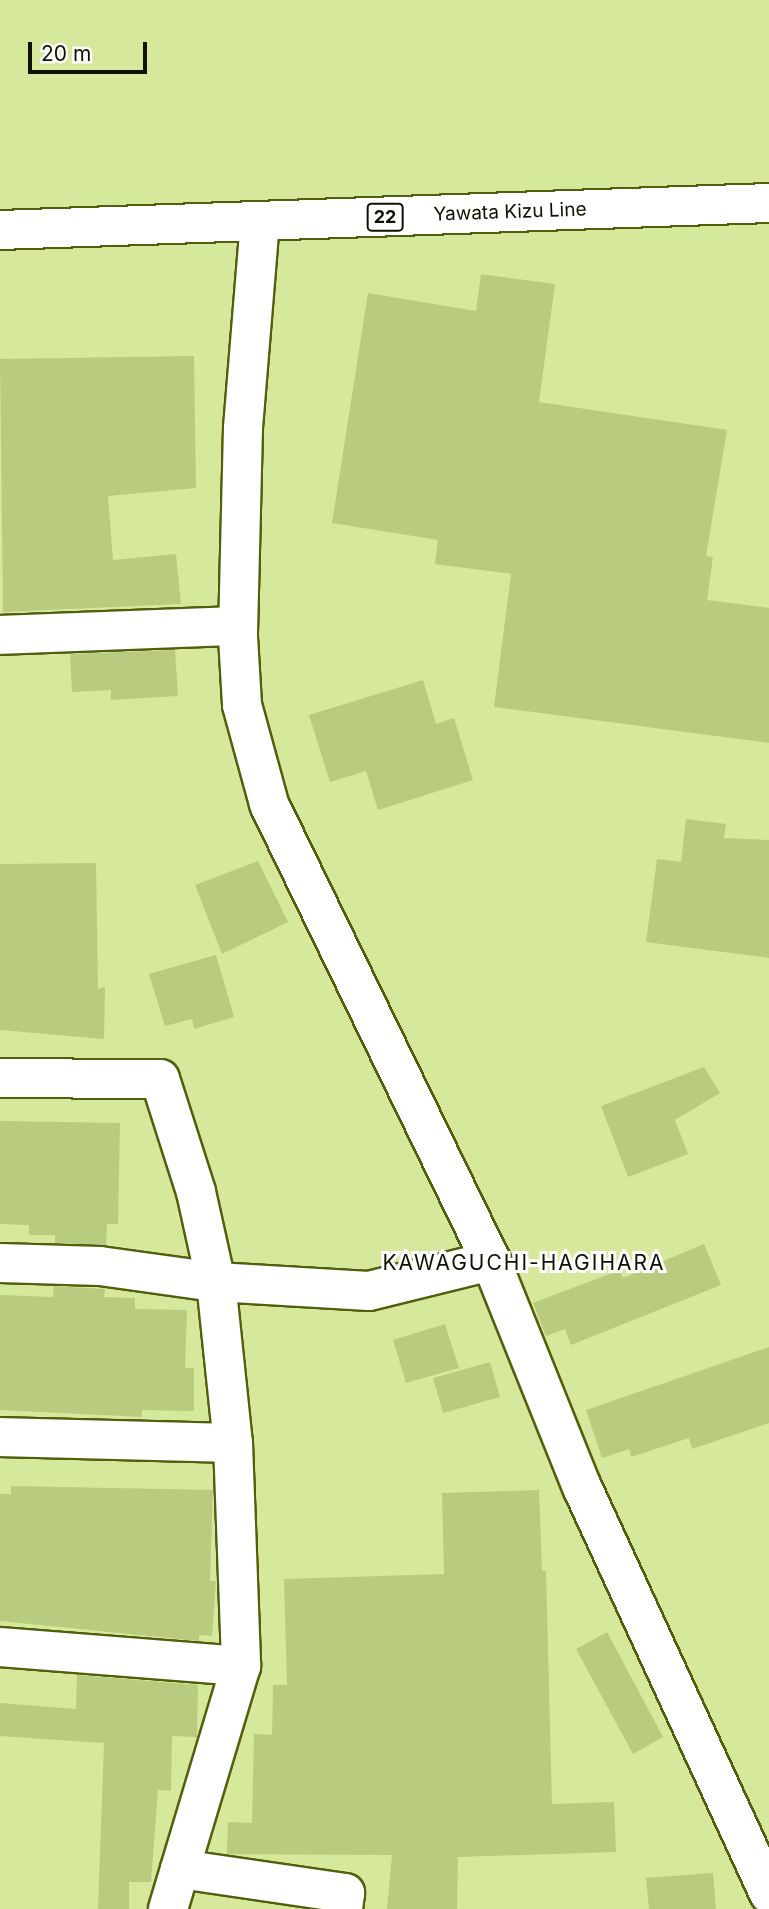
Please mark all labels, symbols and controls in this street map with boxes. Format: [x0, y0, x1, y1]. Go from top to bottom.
scale bar [32, 28, 150, 72]
text: 20 m [41, 41, 91, 66]
street label: Yawata Kizu Line [433, 198, 587, 226]
road number: 22 [366, 202, 404, 232]
district label: KAWAGUCHI-HAGIHARA [385, 1250, 663, 1276]

